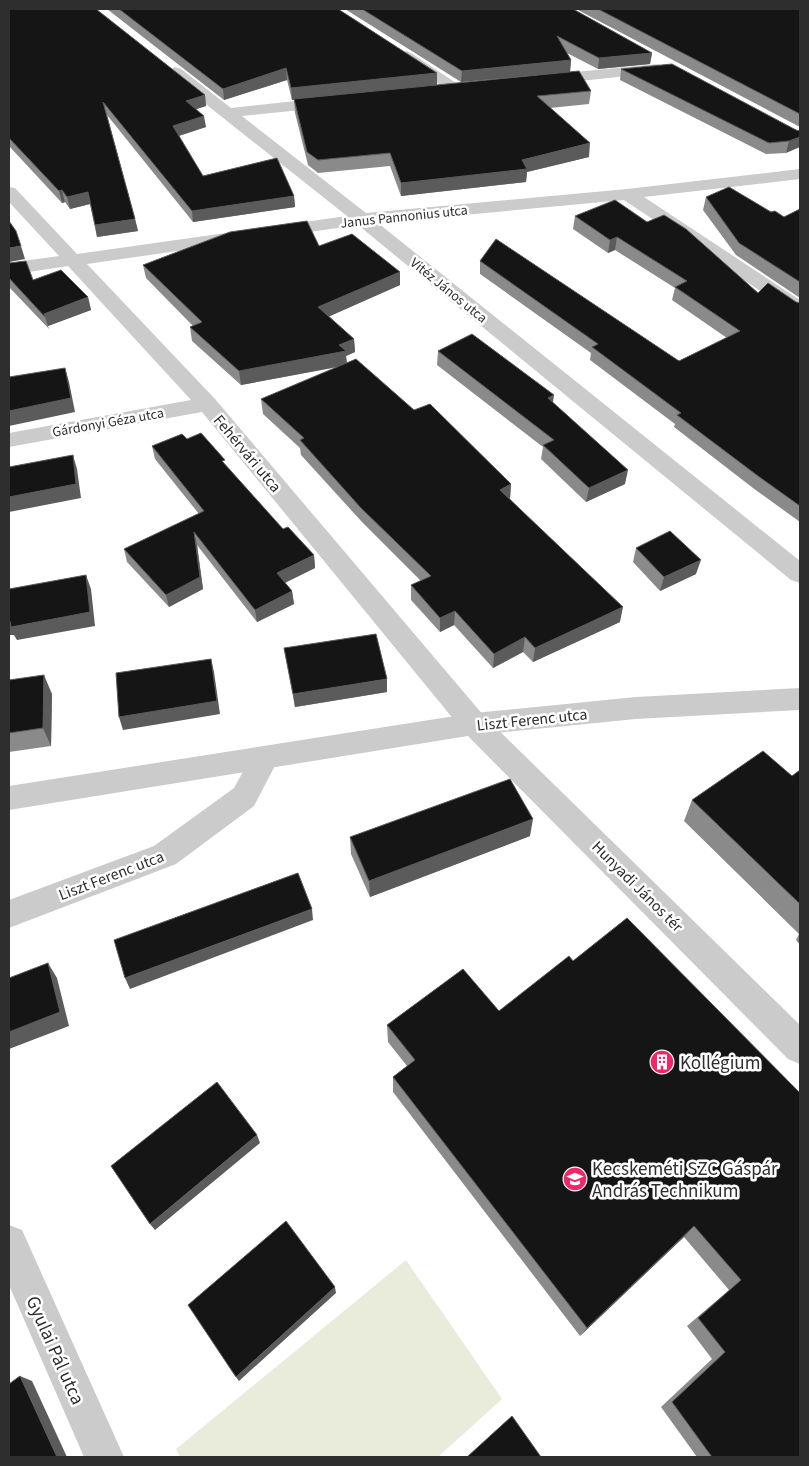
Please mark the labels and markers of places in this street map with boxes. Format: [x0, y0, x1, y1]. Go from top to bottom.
building icon: Kollégium [649, 1049, 675, 1075]
place label: Kollégium [680, 1050, 760, 1077]
place label: Kecskeméti SZC Gáspár András Technikum [592, 1156, 778, 1205]
school or university icon: Kecskeméti SZC Gáspár András Technikum [562, 1166, 588, 1192]

